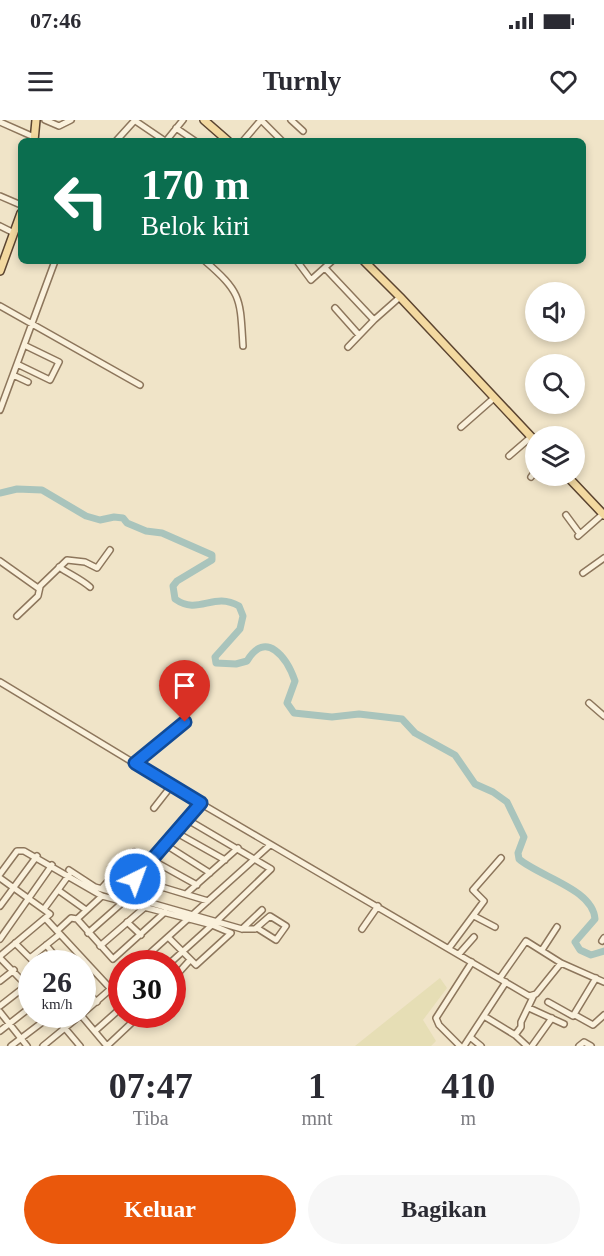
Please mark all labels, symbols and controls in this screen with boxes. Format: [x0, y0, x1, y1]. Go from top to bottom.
text: 07:46 [30, 8, 81, 33]
icon: menu [24, 65, 57, 98]
icon: heart [547, 65, 580, 98]
text: Turnly [263, 66, 341, 96]
icon: left [42, 162, 120, 240]
text: 170 m [141, 162, 250, 208]
text: Belok kiri [141, 211, 250, 241]
map controls [525, 282, 585, 486]
button: sound [525, 282, 585, 342]
button: search [525, 354, 585, 414]
button: layers [525, 426, 585, 486]
pin [159, 660, 210, 722]
icon: arrive [168, 669, 201, 702]
position arrow [103, 847, 167, 911]
speed limit sign: 30 [108, 950, 186, 1028]
text: 26 [42, 965, 72, 998]
text: km/h [42, 996, 72, 1012]
text: 07:47 [109, 1066, 193, 1106]
text: 1 [308, 1066, 326, 1106]
text: 410 [441, 1066, 495, 1106]
text: Tiba [133, 1107, 169, 1129]
text: mnt [301, 1107, 333, 1129]
text: m [461, 1107, 476, 1129]
button: Keluar [24, 1175, 296, 1244]
button: Bagikan [308, 1175, 580, 1244]

